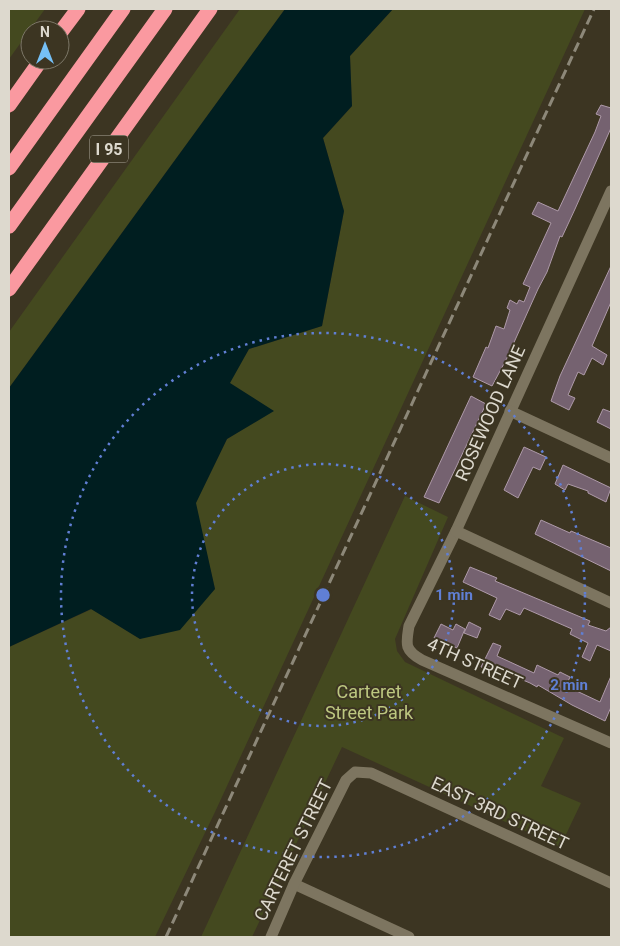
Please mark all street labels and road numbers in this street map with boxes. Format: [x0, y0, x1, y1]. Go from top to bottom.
road number: I 95 [90, 136, 128, 162]
street label: ROSEWOOD LANE [451, 342, 529, 484]
street label: 4TH STREET [424, 633, 526, 693]
street label: EAST 3RD STREET [428, 772, 572, 854]
street label: CARTERET STREET [250, 775, 337, 924]

